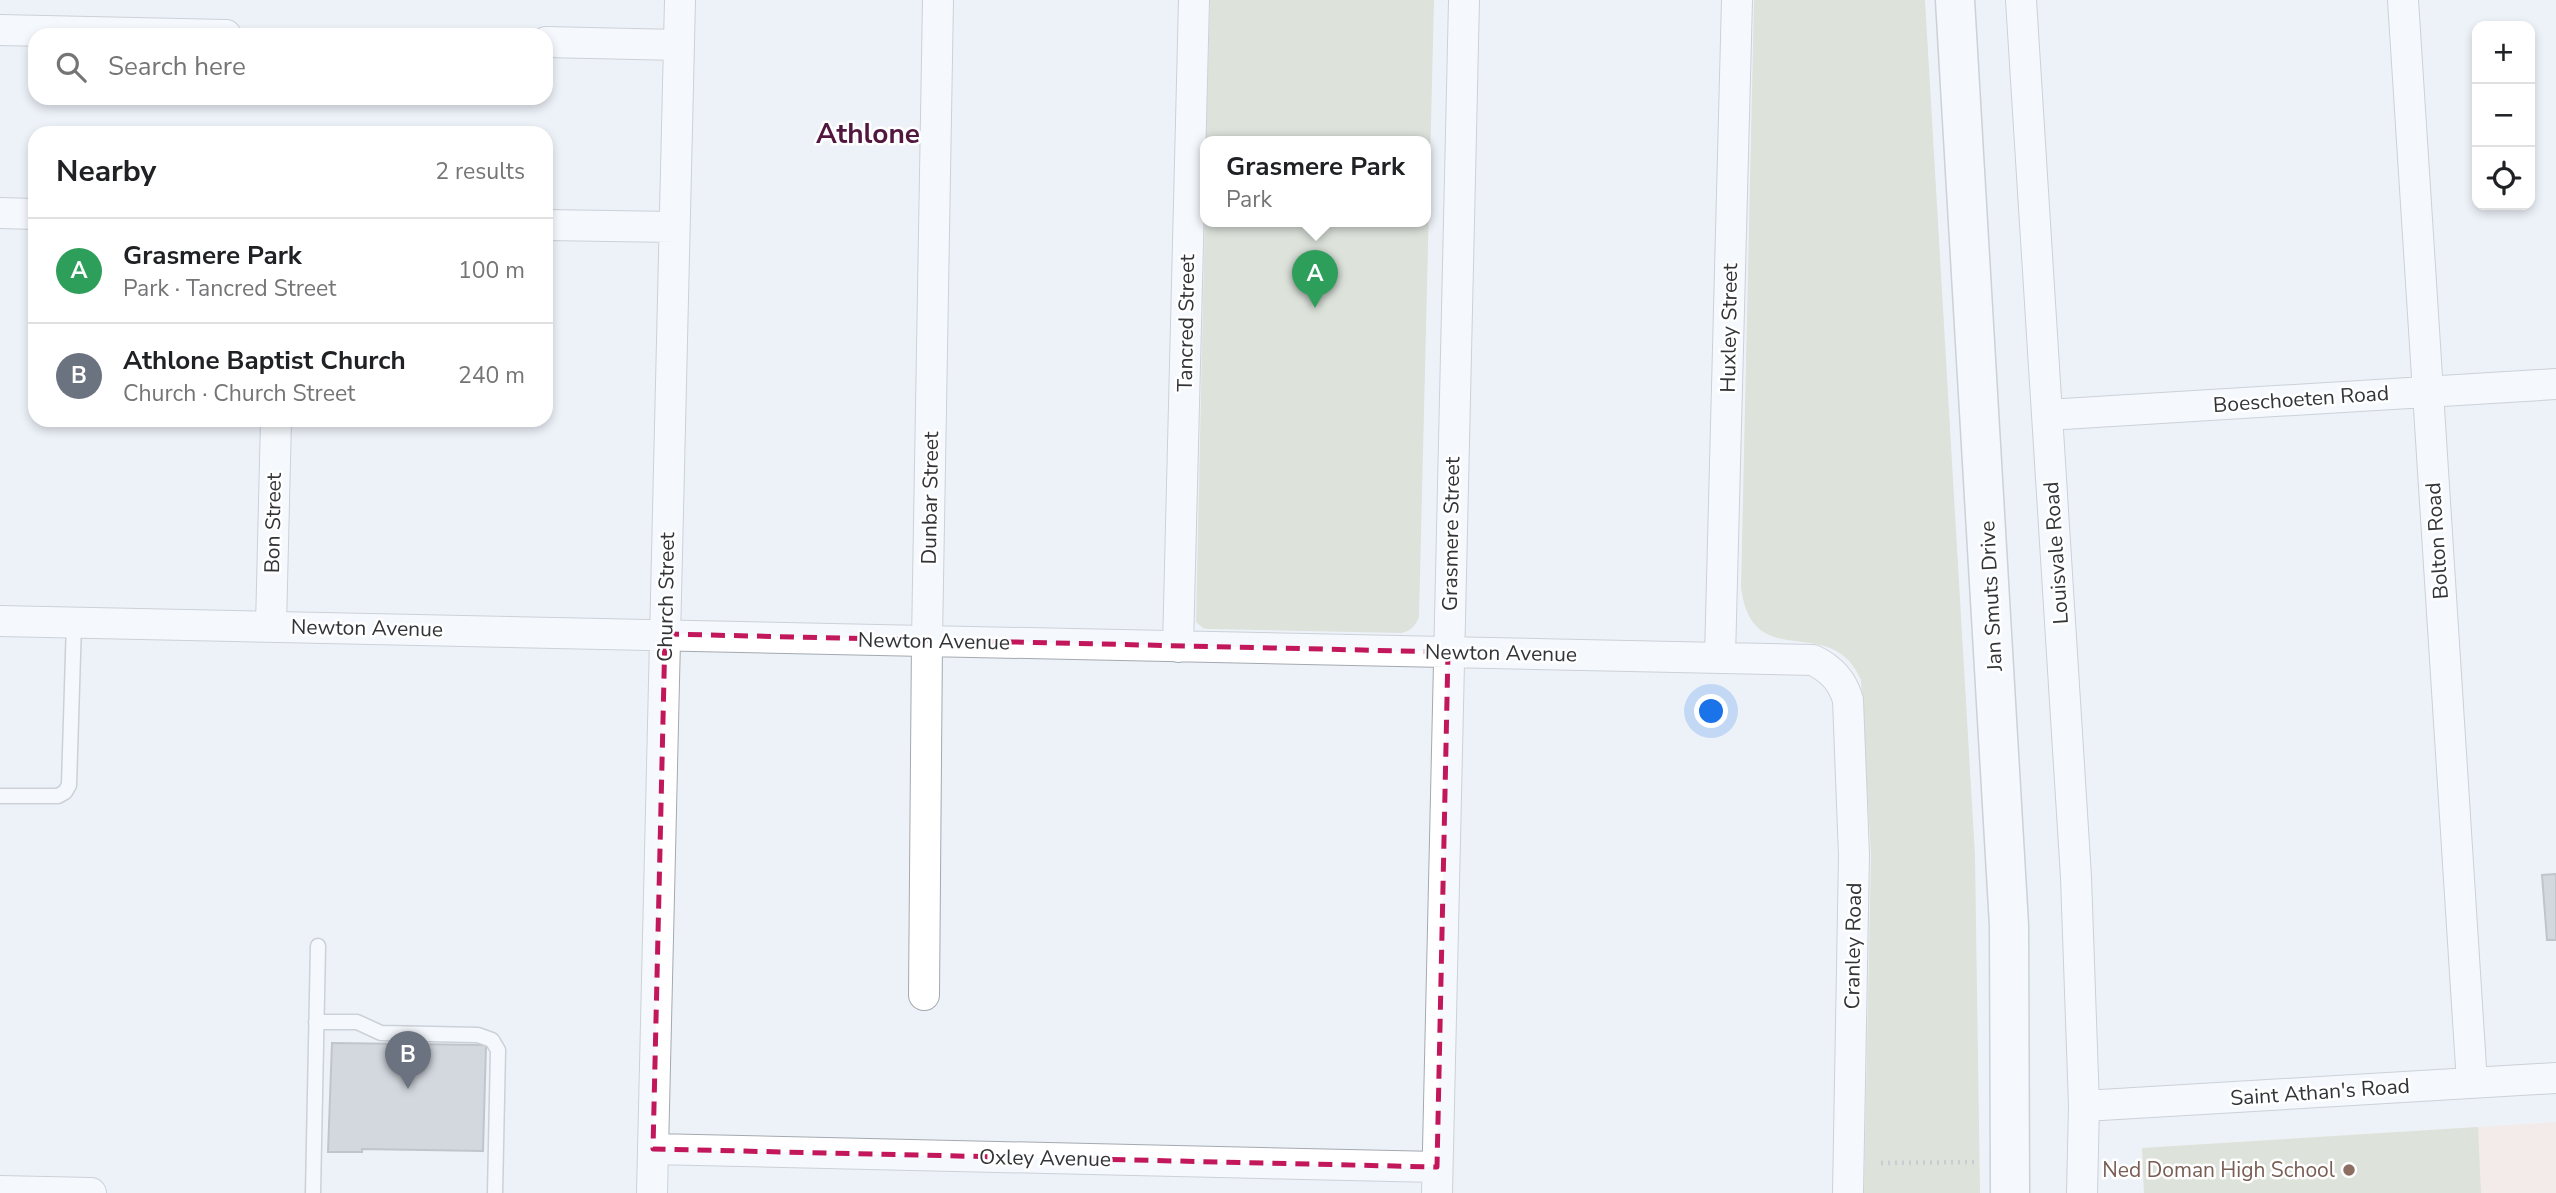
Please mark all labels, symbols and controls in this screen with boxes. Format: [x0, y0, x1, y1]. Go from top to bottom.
map controls [2472, 21, 2535, 210]
button: + [2472, 21, 2535, 84]
search box [28, 28, 553, 105]
icon: search [52, 48, 90, 86]
text: Search here [108, 49, 246, 84]
button: − [2472, 84, 2535, 147]
district label: Athlone [816, 115, 920, 153]
popup [1200, 136, 1431, 227]
button: locate [2472, 147, 2535, 210]
text: Grasmere Park [1226, 149, 1405, 184]
text: Nearby [56, 151, 156, 192]
text: 2 results [435, 156, 525, 187]
text: Park [1226, 184, 1272, 215]
text: Grasmere Park [123, 238, 302, 273]
pin: A [1292, 250, 1338, 308]
street label: Tancred Street [1171, 253, 1201, 392]
text: A [70, 255, 88, 286]
text: 100 m [458, 255, 525, 286]
street label: Huxley Street [1714, 262, 1744, 393]
text: Park · Tancred Street [123, 273, 336, 304]
text: Athlone Baptist Church [123, 343, 406, 378]
text: B [71, 360, 87, 391]
text: 240 m [458, 360, 525, 391]
text: Church · Church Street [123, 378, 355, 409]
street label: Boeschoeten Road [2212, 379, 2390, 419]
street label: Dunbar Street [915, 431, 945, 565]
street label: Grasmere Street [1436, 456, 1466, 611]
street label: Bon Street [258, 472, 288, 573]
street label: Louisvale Road [2037, 481, 2075, 625]
street label: Bolton Road [2419, 482, 2455, 600]
street label: Jan Smuts Drive [1973, 520, 2009, 673]
street label: Church Street [651, 531, 681, 662]
street label: Newton Avenue [291, 613, 443, 643]
street label: Newton Avenue [858, 626, 1010, 656]
street label: Newton Avenue [1425, 638, 1577, 668]
your location [1694, 694, 1728, 728]
street label: Cranley Road [1838, 882, 1868, 1010]
pin: B [385, 1031, 431, 1089]
street label: Saint Athan's Road [2229, 1072, 2411, 1112]
street label: Oxley Avenue [979, 1143, 1111, 1173]
place label: Ned Doman High School [2102, 1156, 2336, 1184]
marker: Ned Doman High School [2341, 1162, 2357, 1178]

